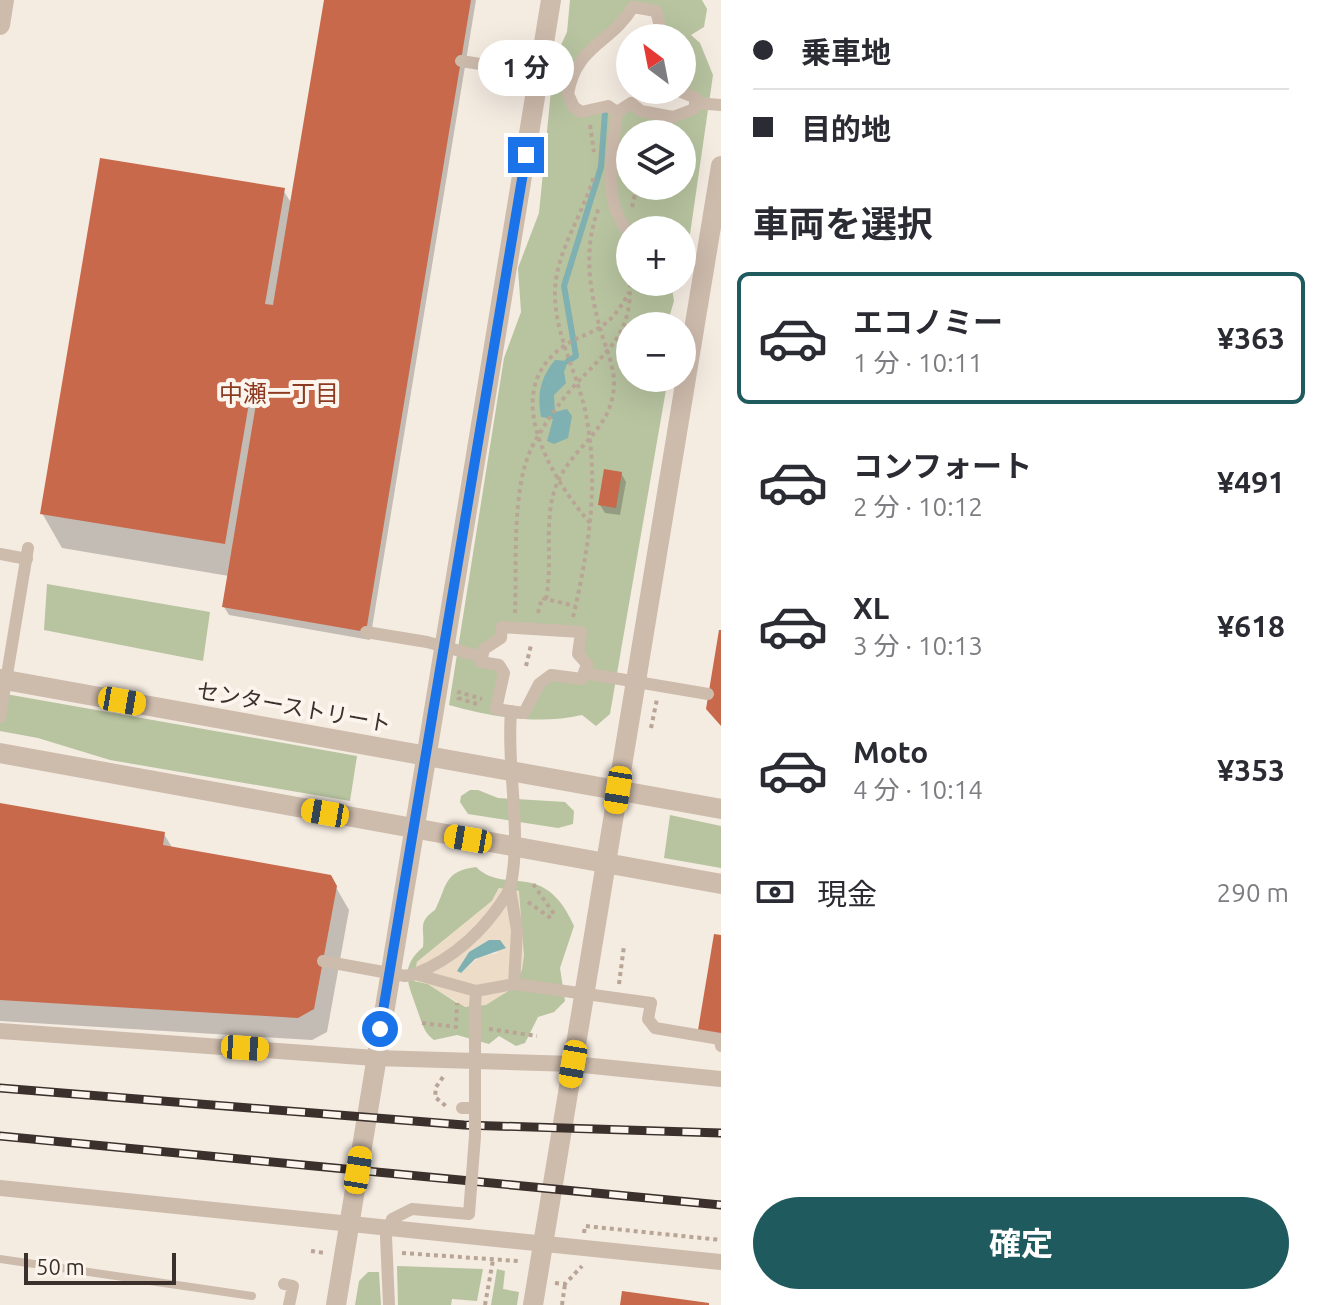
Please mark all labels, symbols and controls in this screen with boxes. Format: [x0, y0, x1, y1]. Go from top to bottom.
north arrow [616, 24, 696, 104]
map controls [616, 24, 696, 392]
text: 乗車地 [801, 35, 891, 69]
callout: 1 分 [478, 39, 574, 95]
text: 1 分 [503, 53, 549, 82]
text: 目的地 [801, 112, 891, 146]
button: layers [616, 120, 696, 200]
route end [508, 137, 544, 173]
text: 車両を選択 [753, 203, 933, 244]
button: + [616, 216, 696, 296]
icon: car [757, 302, 829, 374]
text: エコノミー [853, 305, 1003, 339]
button: − [616, 312, 696, 392]
text: ¥363 [1217, 321, 1285, 355]
text: 1 分 · 10:11 [853, 348, 983, 377]
district label: 中瀬一丁目 [219, 380, 339, 407]
icon: car [757, 446, 829, 518]
text: コンフォート [853, 449, 1032, 483]
text: ¥491 [1217, 465, 1285, 499]
text: 2 分 · 10:12 [853, 492, 983, 521]
icon: car [757, 590, 829, 662]
text: XL [853, 591, 889, 625]
text: ¥618 [1217, 609, 1285, 643]
text: 3 分 · 10:13 [853, 631, 983, 660]
street label: センターストリート [195, 677, 393, 736]
car [96, 685, 148, 717]
icon: car [757, 734, 829, 806]
text: Moto [853, 735, 928, 769]
text: ¥353 [1217, 753, 1285, 787]
car [602, 764, 634, 816]
text: 4 分 · 10:14 [853, 775, 983, 804]
car [299, 797, 351, 829]
car [442, 823, 494, 855]
icon: cash [753, 870, 797, 914]
text: 現金 [817, 877, 877, 911]
text: 290 m [1217, 878, 1289, 907]
route start [362, 1011, 398, 1047]
car [220, 1034, 270, 1062]
car [557, 1038, 589, 1090]
car [342, 1144, 374, 1196]
button: 確定 [753, 1197, 1289, 1289]
scale bar [24, 1249, 176, 1285]
text: 50 m [36, 1254, 85, 1279]

